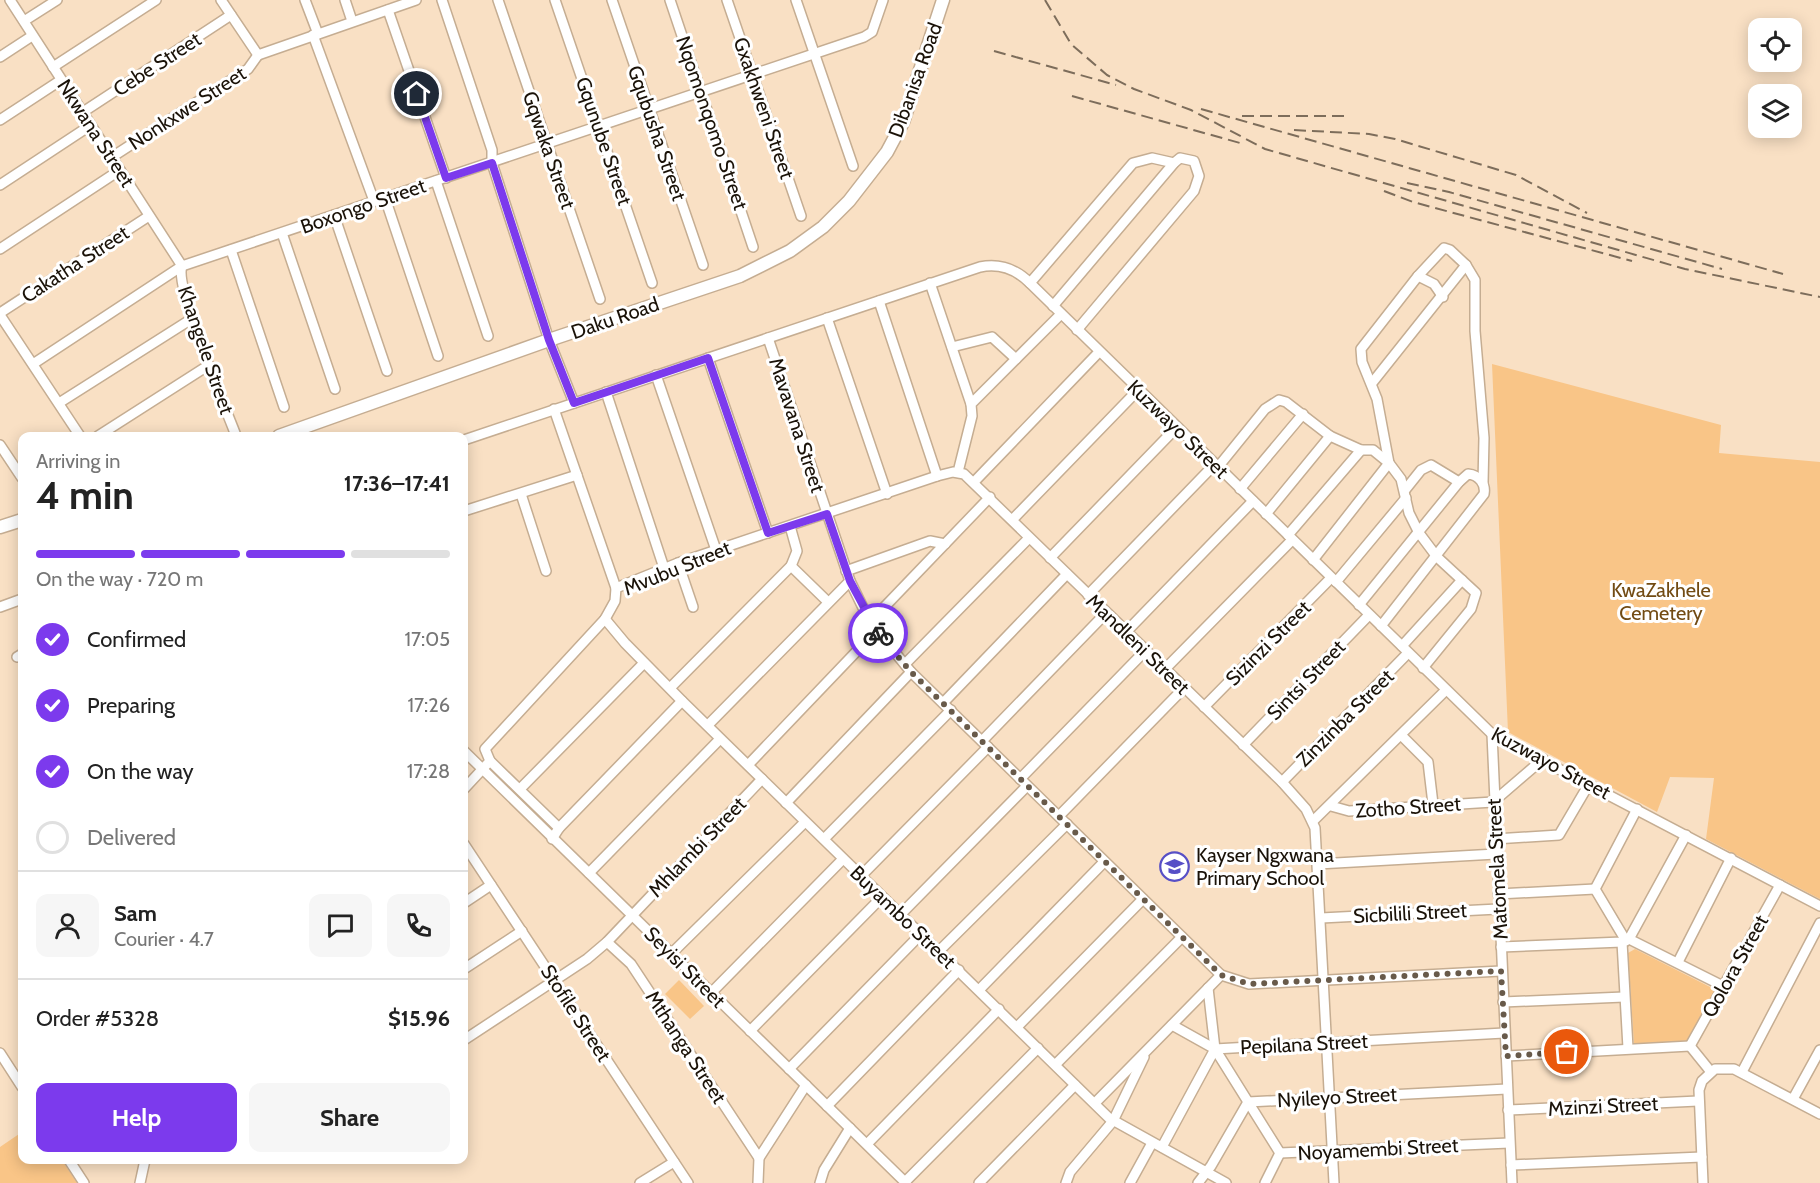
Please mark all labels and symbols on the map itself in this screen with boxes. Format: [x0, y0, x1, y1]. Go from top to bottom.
street label: Dibanisa Road [883, 19, 947, 141]
street label: Cebe Street [109, 27, 205, 101]
street label: Nqomonqomo Street [671, 33, 753, 213]
street label: Gxakhweni Street [729, 34, 800, 182]
street label: Nonkxwe Street [124, 61, 250, 155]
street label: Gqubusha Street [623, 62, 691, 204]
pin [391, 68, 442, 119]
street label: Gqunube Street [571, 74, 637, 208]
street label: Nkwana Street [52, 75, 140, 192]
street label: Gqwaka Street [518, 88, 580, 212]
street label: Boxongo Street [297, 173, 429, 239]
street label: Cakatha Street [17, 220, 133, 308]
street label: Khangele Street [173, 283, 239, 417]
street label: Daku Road [568, 292, 662, 344]
street label: Mavavana Street [764, 355, 830, 496]
street label: Kuzwayo Street [1122, 375, 1234, 483]
street label: Mvubu Street [620, 536, 734, 600]
park label: KwaZakhele Cemetery [1611, 578, 1711, 625]
street label: Mandleni Street [1081, 589, 1195, 699]
street label: Sizinzi Street [1221, 595, 1316, 690]
courier [848, 603, 908, 663]
street label: Sintsi Street [1262, 635, 1350, 725]
street label: Zinzinba Street [1291, 664, 1399, 772]
street label: Kuzwayo Street [1487, 722, 1615, 805]
street label: Zotho Street [1354, 791, 1462, 823]
street label: Mhlambi Street [643, 792, 751, 902]
street label: Matomela Street [1481, 798, 1513, 940]
place label: Kayser Ngxwana Primary School [1196, 843, 1334, 890]
school or university icon: Kayser Ngxwana Primary School [1159, 850, 1191, 882]
street label: Buyambo Street [845, 861, 961, 974]
street label: Sicbilili Street [1352, 898, 1468, 928]
street label: Qolora Street [1697, 910, 1773, 1021]
street label: Seyisi Street [640, 922, 731, 1013]
street label: Stofile Street [536, 960, 616, 1066]
street label: Mthanga Street [641, 986, 732, 1108]
pin [1541, 1026, 1592, 1077]
street label: Pepilana Street [1240, 1029, 1369, 1059]
street label: Nyileyo Street [1277, 1082, 1398, 1112]
street label: Mzinzi Street [1547, 1091, 1659, 1121]
street label: Noyamembi Street [1297, 1133, 1459, 1165]

